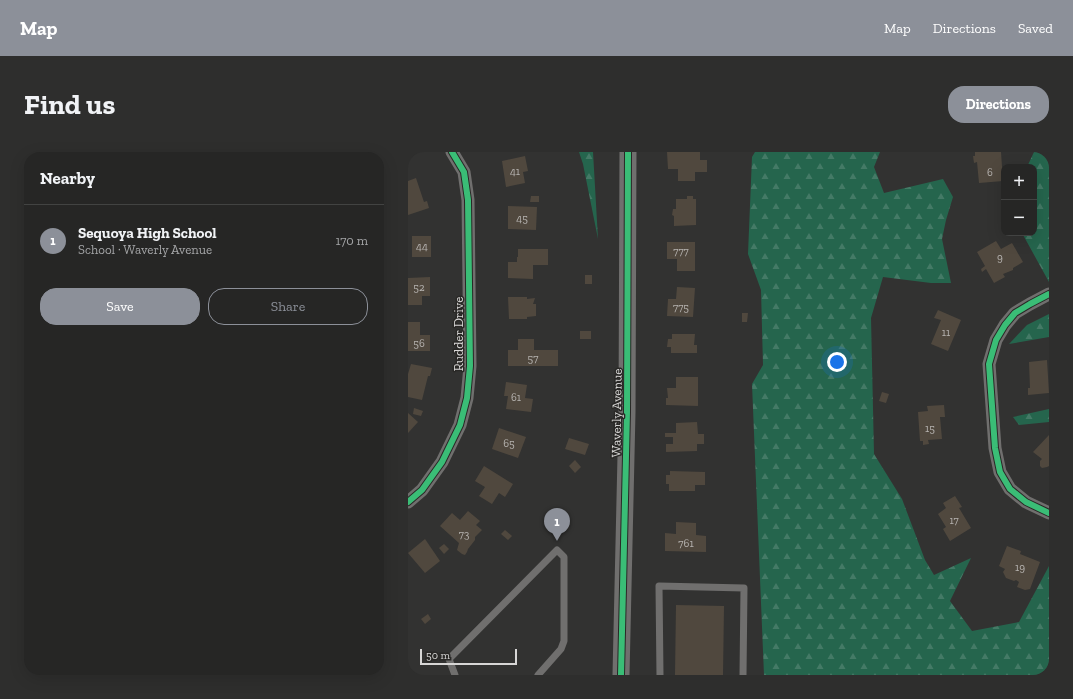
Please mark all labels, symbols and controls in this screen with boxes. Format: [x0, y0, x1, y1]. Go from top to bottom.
text: Map [20, 17, 57, 40]
text: Map [884, 20, 911, 37]
text: Directions [933, 20, 996, 37]
text: Saved [1018, 20, 1053, 37]
button: Directions [948, 86, 1049, 123]
text: Find us [24, 88, 115, 121]
map controls [1001, 164, 1037, 236]
button: + [1001, 164, 1037, 200]
house number: 41 [510, 165, 521, 178]
house number: 6 [987, 166, 993, 179]
text: Nearby [40, 168, 95, 188]
button: − [1001, 200, 1037, 236]
house number: 45 [516, 212, 528, 225]
text: Sequoya High School [78, 224, 217, 242]
text: 1 [50, 233, 56, 248]
text: 170 m [335, 233, 368, 248]
house number: 44 [416, 240, 428, 253]
text: School · Waverly Avenue [78, 242, 212, 257]
house number: 777 [673, 245, 689, 258]
house number: 9 [997, 251, 1003, 264]
house number: 52 [413, 281, 425, 294]
button: Save [40, 288, 200, 325]
button: Share [208, 288, 368, 325]
street label: Rudder Drive [451, 297, 466, 371]
house number: 775 [673, 301, 689, 314]
house number: 11 [942, 326, 951, 339]
house number: 56 [413, 337, 425, 350]
house number: 57 [528, 352, 538, 365]
your location [827, 352, 847, 372]
street label: Waverly Avenue [608, 368, 625, 458]
house number: 61 [511, 391, 522, 404]
house number: 15 [925, 422, 935, 435]
house number: 65 [503, 437, 515, 450]
pin: 1 [544, 508, 570, 541]
house number: 17 [949, 514, 959, 527]
house number: 73 [459, 528, 469, 541]
house number: 761 [678, 537, 694, 550]
house number: 19 [1015, 561, 1025, 574]
scale bar [420, 647, 517, 666]
text: 50 m [426, 649, 450, 662]

